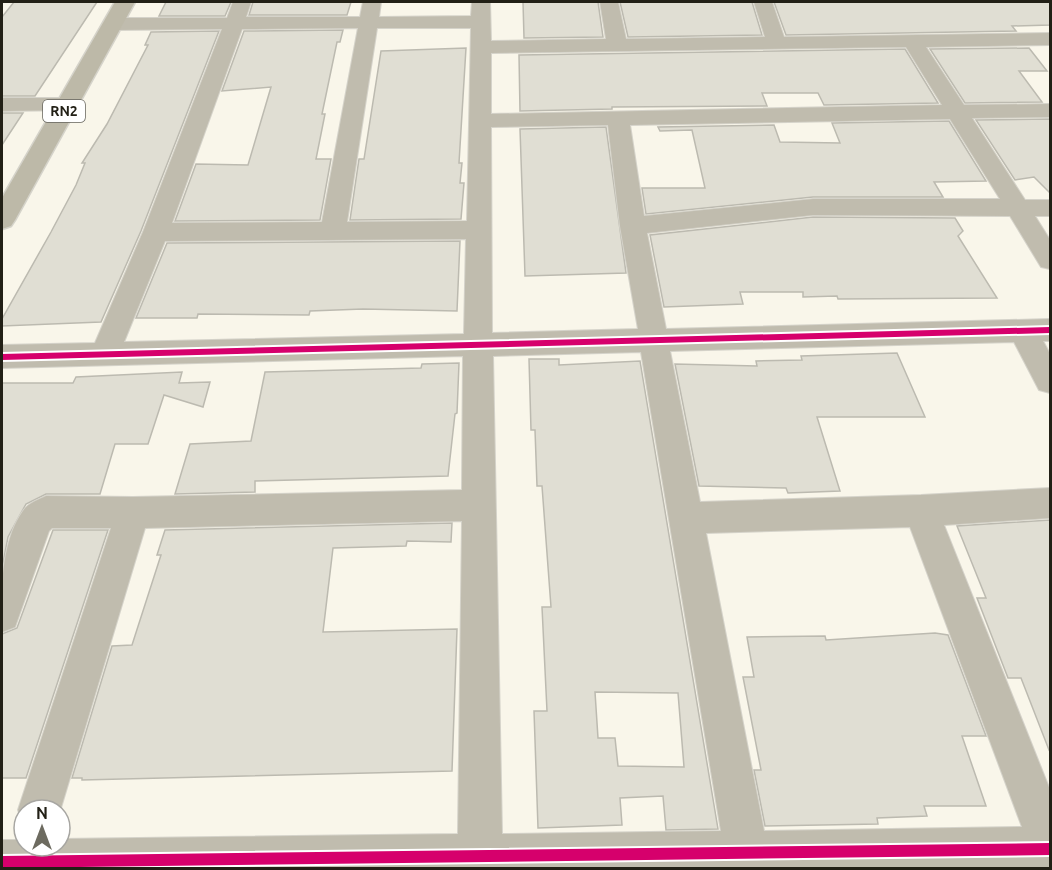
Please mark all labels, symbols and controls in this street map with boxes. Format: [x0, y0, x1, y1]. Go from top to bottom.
road number: RN2 [43, 100, 85, 122]
north arrow [12, 798, 72, 858]
text: N [36, 804, 48, 822]

